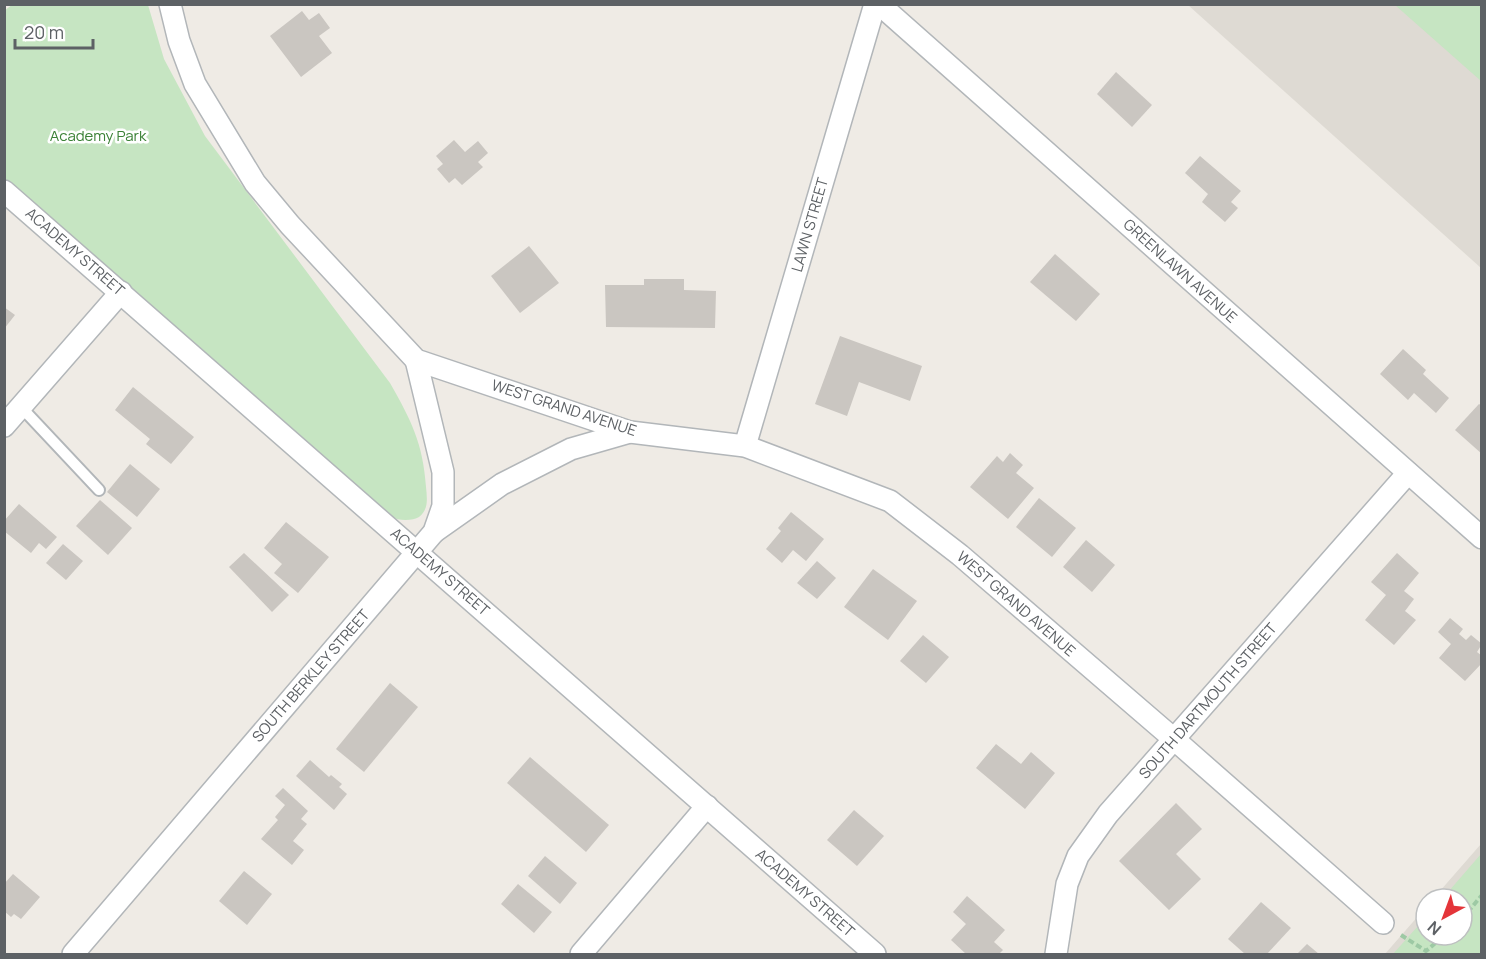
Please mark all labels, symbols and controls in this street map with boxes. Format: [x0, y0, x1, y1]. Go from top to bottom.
scale bar [15, 12, 93, 50]
text: 20 m [24, 20, 64, 44]
park label: Academy Park [50, 125, 147, 146]
street label: LAWN STREET [786, 175, 833, 274]
street label: ACADEMY STREET [21, 203, 129, 301]
street label: GREENLAWN AVENUE [1119, 214, 1242, 327]
street label: WEST GRAND AVENUE [489, 374, 639, 441]
street label: ACADEMY STREET [386, 523, 494, 621]
street label: WEST GRAND AVENUE [952, 546, 1080, 661]
street label: SOUTH BERKLEY STREET [247, 605, 374, 747]
street label: SOUTH DARTMOUTH STREET [1134, 618, 1281, 783]
street label: ACADEMY STREET [751, 844, 859, 942]
north arrow [1414, 887, 1474, 947]
text: N [1423, 916, 1446, 940]

